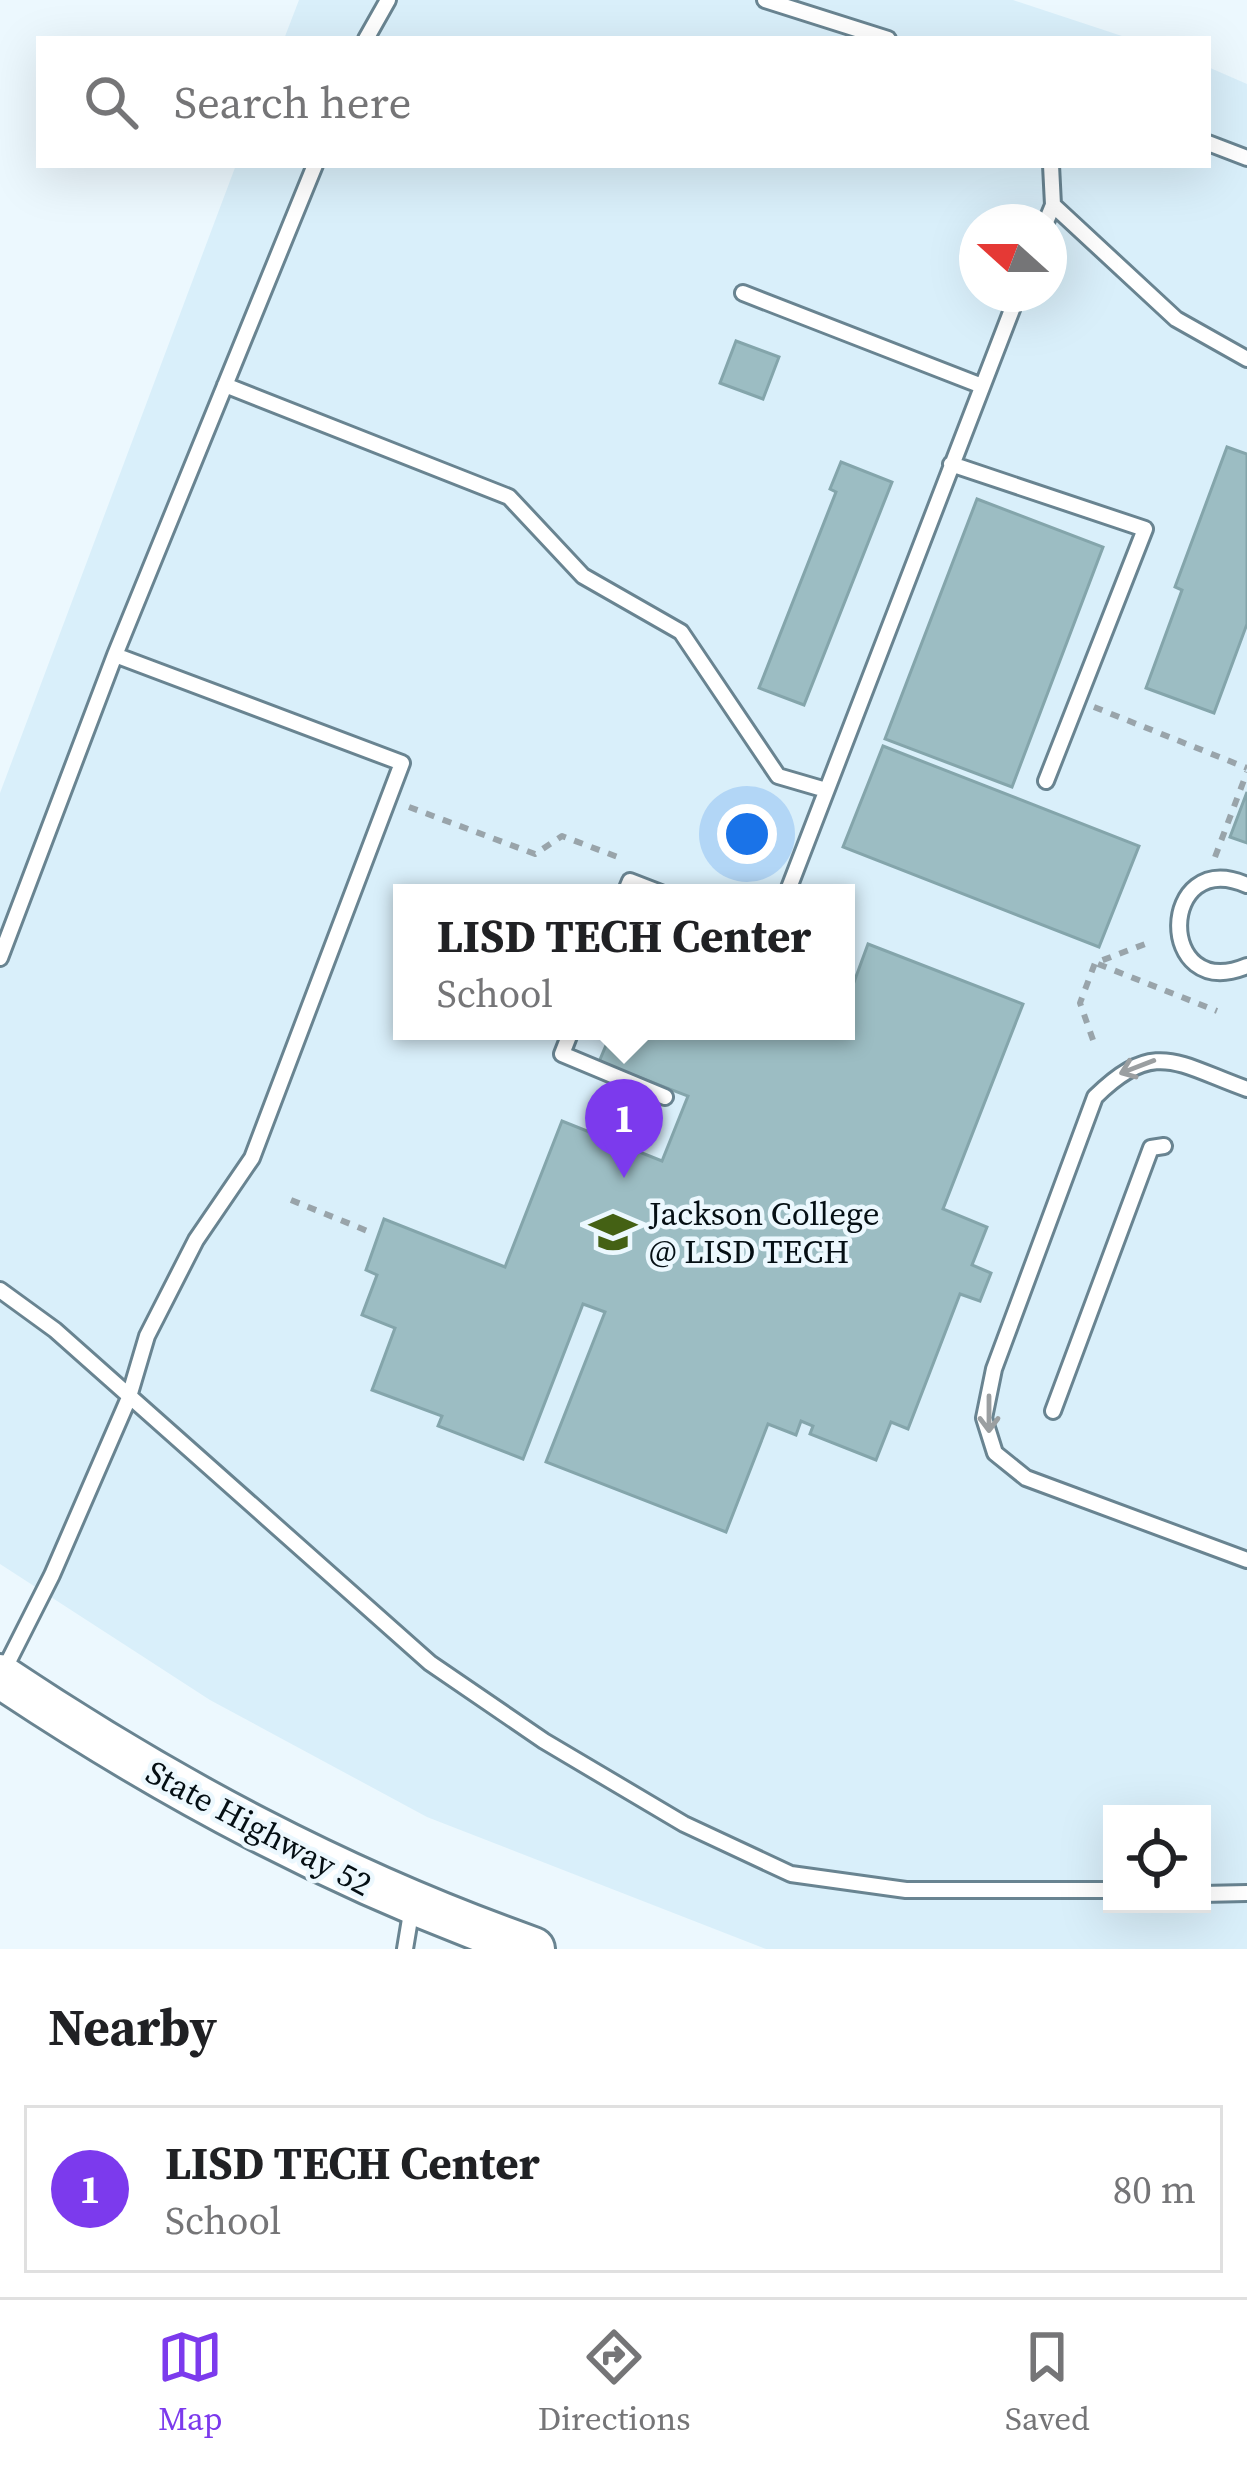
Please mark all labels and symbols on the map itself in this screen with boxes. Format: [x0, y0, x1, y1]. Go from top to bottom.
north arrow [959, 204, 1067, 312]
your location [717, 804, 777, 864]
one-way arrow [1119, 1058, 1156, 1079]
pin: 1 [585, 1079, 663, 1178]
place label: Jackson College @ LISD TECH [648, 1191, 880, 1274]
school or university icon: Jackson College @ LISD TECH [588, 1207, 638, 1257]
one-way arrow [978, 1394, 1000, 1433]
street label: State Highway 52 [138, 1750, 380, 1906]

